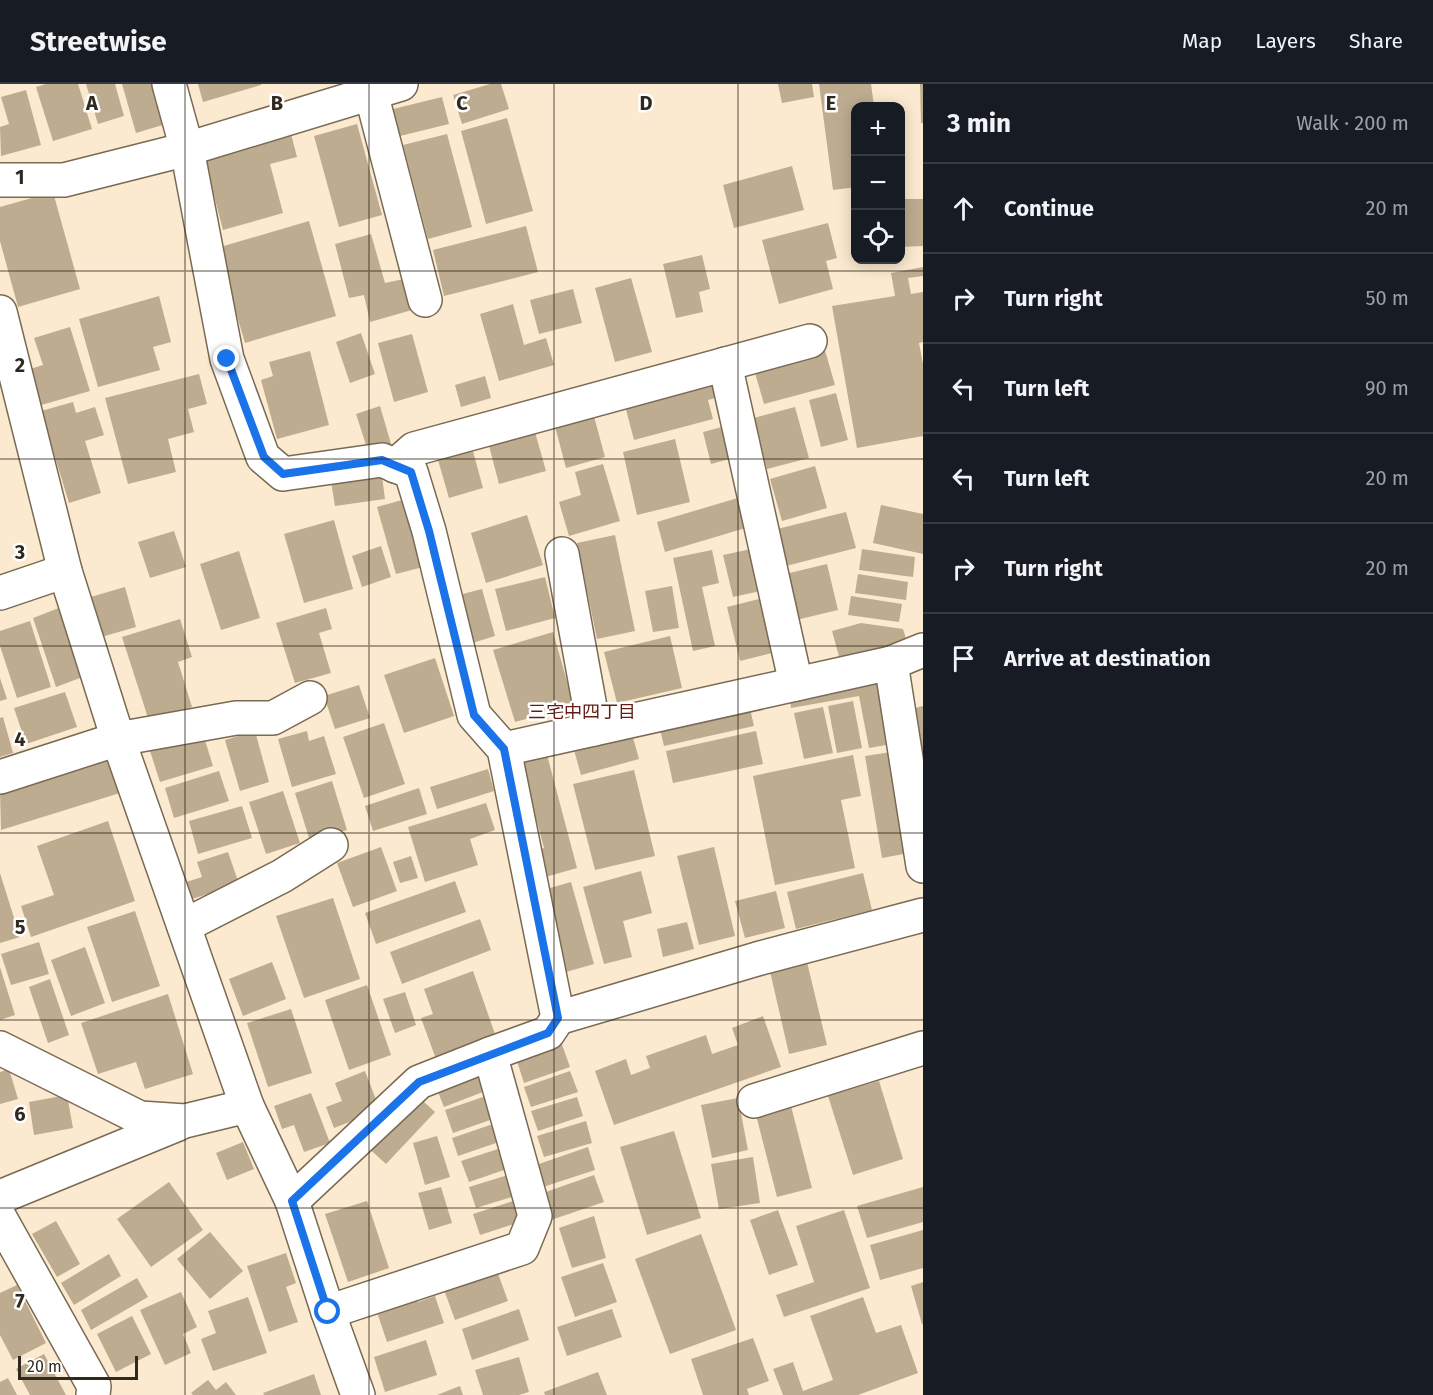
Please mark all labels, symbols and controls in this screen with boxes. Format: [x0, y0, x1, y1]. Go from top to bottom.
text: Streetwise [30, 25, 167, 58]
text: Map [1182, 28, 1222, 54]
text: Layers [1255, 28, 1316, 54]
text: Share [1349, 28, 1403, 54]
text: A [85, 91, 99, 115]
text: B [271, 91, 283, 115]
text: C [456, 91, 468, 115]
text: D [639, 91, 653, 115]
text: E [826, 91, 836, 115]
map controls [851, 102, 905, 264]
button: + [851, 102, 905, 156]
text: 3 min [947, 108, 1011, 139]
text: Walk · 200 m [1296, 111, 1409, 135]
button: − [851, 156, 905, 210]
text: 1 [15, 165, 25, 189]
icon: ahead [947, 192, 980, 225]
text: Continue [1004, 195, 1094, 222]
text: 20 m [1366, 196, 1409, 220]
button: locate [851, 210, 905, 264]
icon: right [947, 282, 980, 315]
text: Turn right [1004, 285, 1103, 312]
text: 50 m [1365, 286, 1409, 310]
route end [213, 345, 239, 371]
text: 2 [15, 353, 25, 377]
icon: left [947, 372, 980, 405]
text: Turn left [1004, 375, 1089, 402]
text: 90 m [1365, 376, 1409, 400]
icon: left [947, 462, 980, 495]
text: Turn left [1004, 465, 1089, 492]
text: 20 m [1366, 466, 1409, 490]
text: 3 [14, 540, 25, 564]
icon: right [947, 552, 980, 585]
text: Turn right [1004, 555, 1103, 582]
text: 20 m [1366, 556, 1409, 580]
icon: arrive [947, 642, 980, 675]
text: Arrive at destination [1004, 645, 1211, 672]
district label: 三宅中四丁目 [528, 701, 636, 723]
text: 4 [14, 727, 26, 751]
text: 5 [15, 915, 26, 939]
text: 6 [14, 1102, 26, 1126]
text: 7 [15, 1289, 25, 1313]
route start [314, 1298, 340, 1324]
scale bar [18, 1353, 138, 1380]
text: 20 m [27, 1357, 62, 1376]

